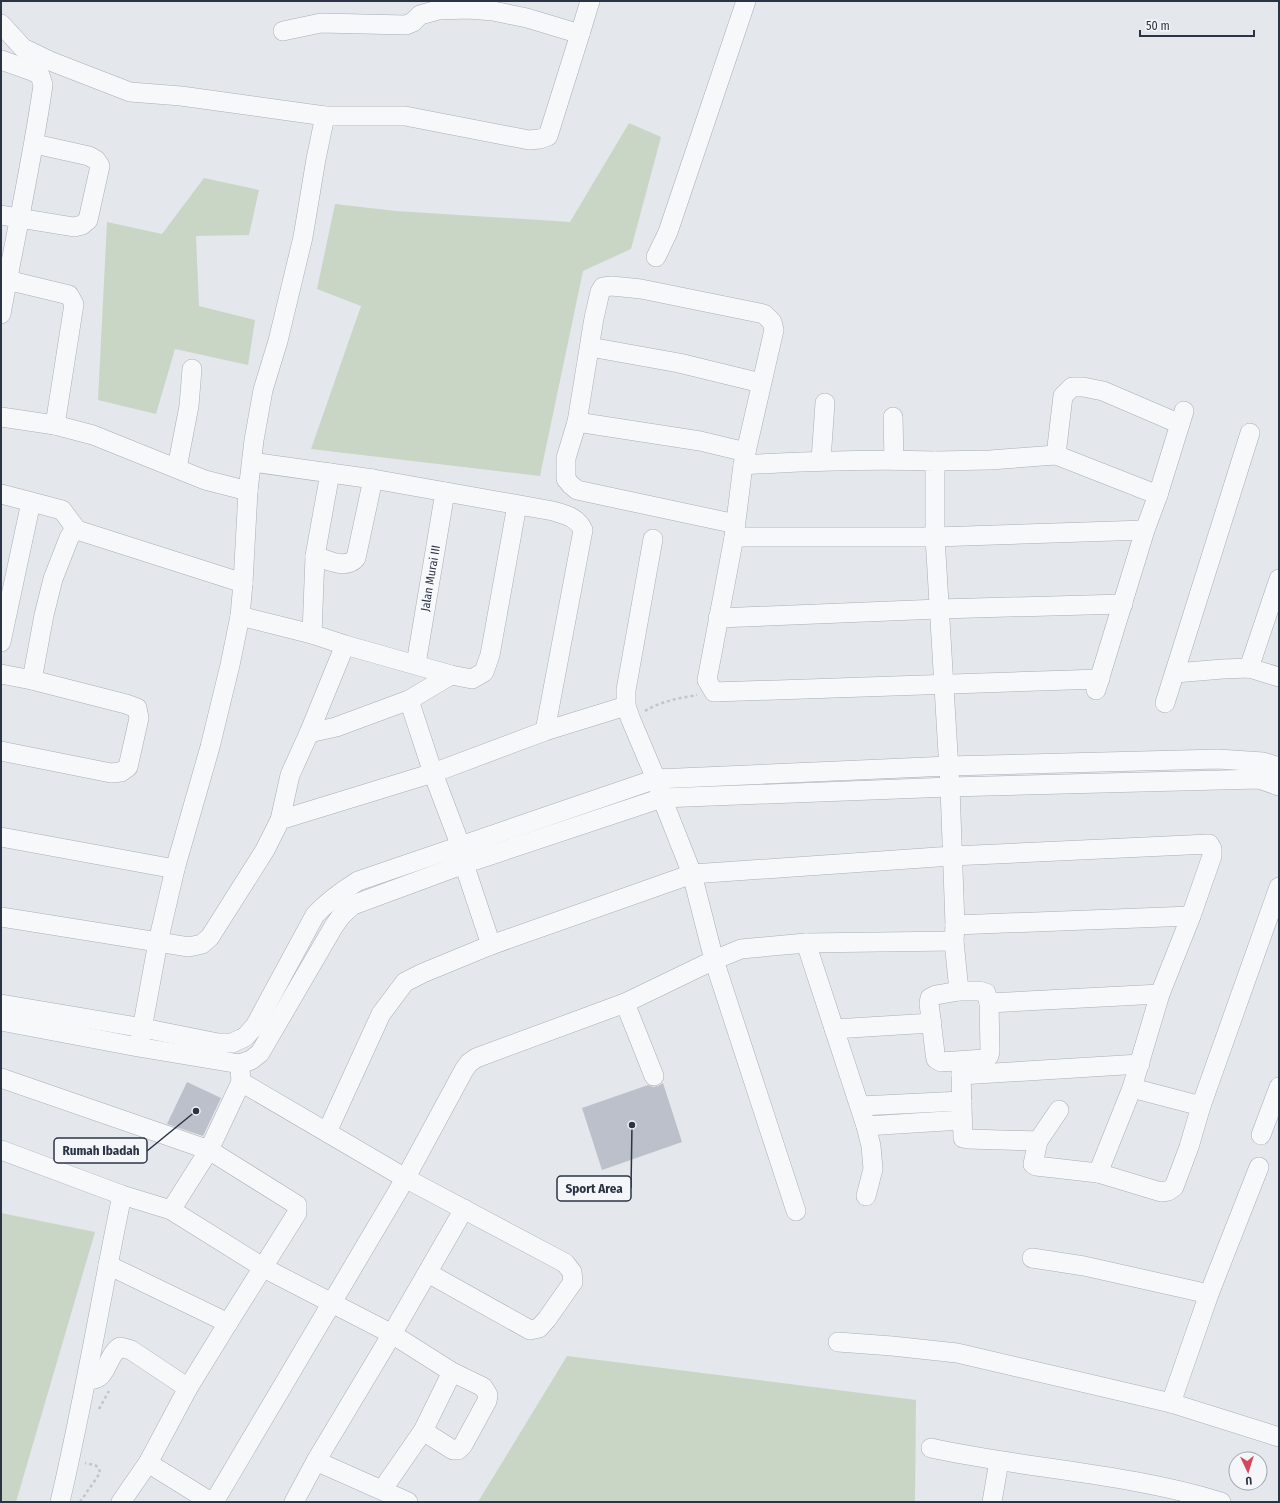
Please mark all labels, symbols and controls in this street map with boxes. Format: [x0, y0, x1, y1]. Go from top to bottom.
scale bar [1140, 12, 1254, 38]
text: 50 m [1146, 19, 1170, 33]
street label: Jalan Murai III [418, 544, 443, 612]
callout: Rumah Ibadah [54, 1138, 147, 1163]
text: Rumah Ibadah [62, 1143, 140, 1158]
callout: Sport Area [557, 1176, 631, 1201]
text: Sport Area [565, 1181, 623, 1196]
north arrow [1228, 1451, 1268, 1491]
text: U [1245, 1474, 1252, 1487]

